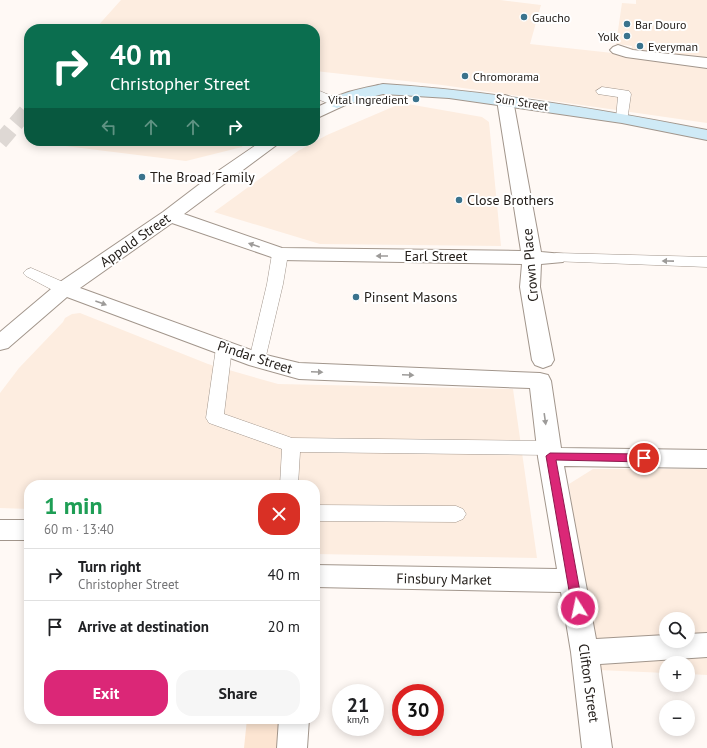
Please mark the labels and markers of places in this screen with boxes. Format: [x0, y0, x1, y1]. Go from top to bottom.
place label: Gaucho [532, 10, 570, 25]
marker: Gaucho [519, 12, 529, 22]
place label: Bar Douro [635, 17, 687, 32]
marker: Bar Douro [622, 19, 632, 29]
place label: Yolk [598, 29, 619, 44]
marker: Yolk [622, 31, 632, 41]
place label: Everyman [648, 39, 698, 54]
marker: Everyman [635, 41, 645, 51]
place label: Chromorama [473, 69, 539, 84]
marker: Chromorama [460, 71, 470, 81]
place label: Vital Ingredient [327, 92, 408, 107]
marker: Vital Ingredient [411, 94, 421, 104]
place label: The Broad Family [150, 168, 255, 186]
marker: The Broad Family [137, 172, 147, 182]
place label: Close Brothers [467, 191, 554, 209]
marker: Close Brothers [454, 195, 464, 205]
place label: Pinsent Masons [364, 288, 457, 306]
marker: Pinsent Masons [351, 292, 361, 302]
pin [627, 441, 661, 475]

